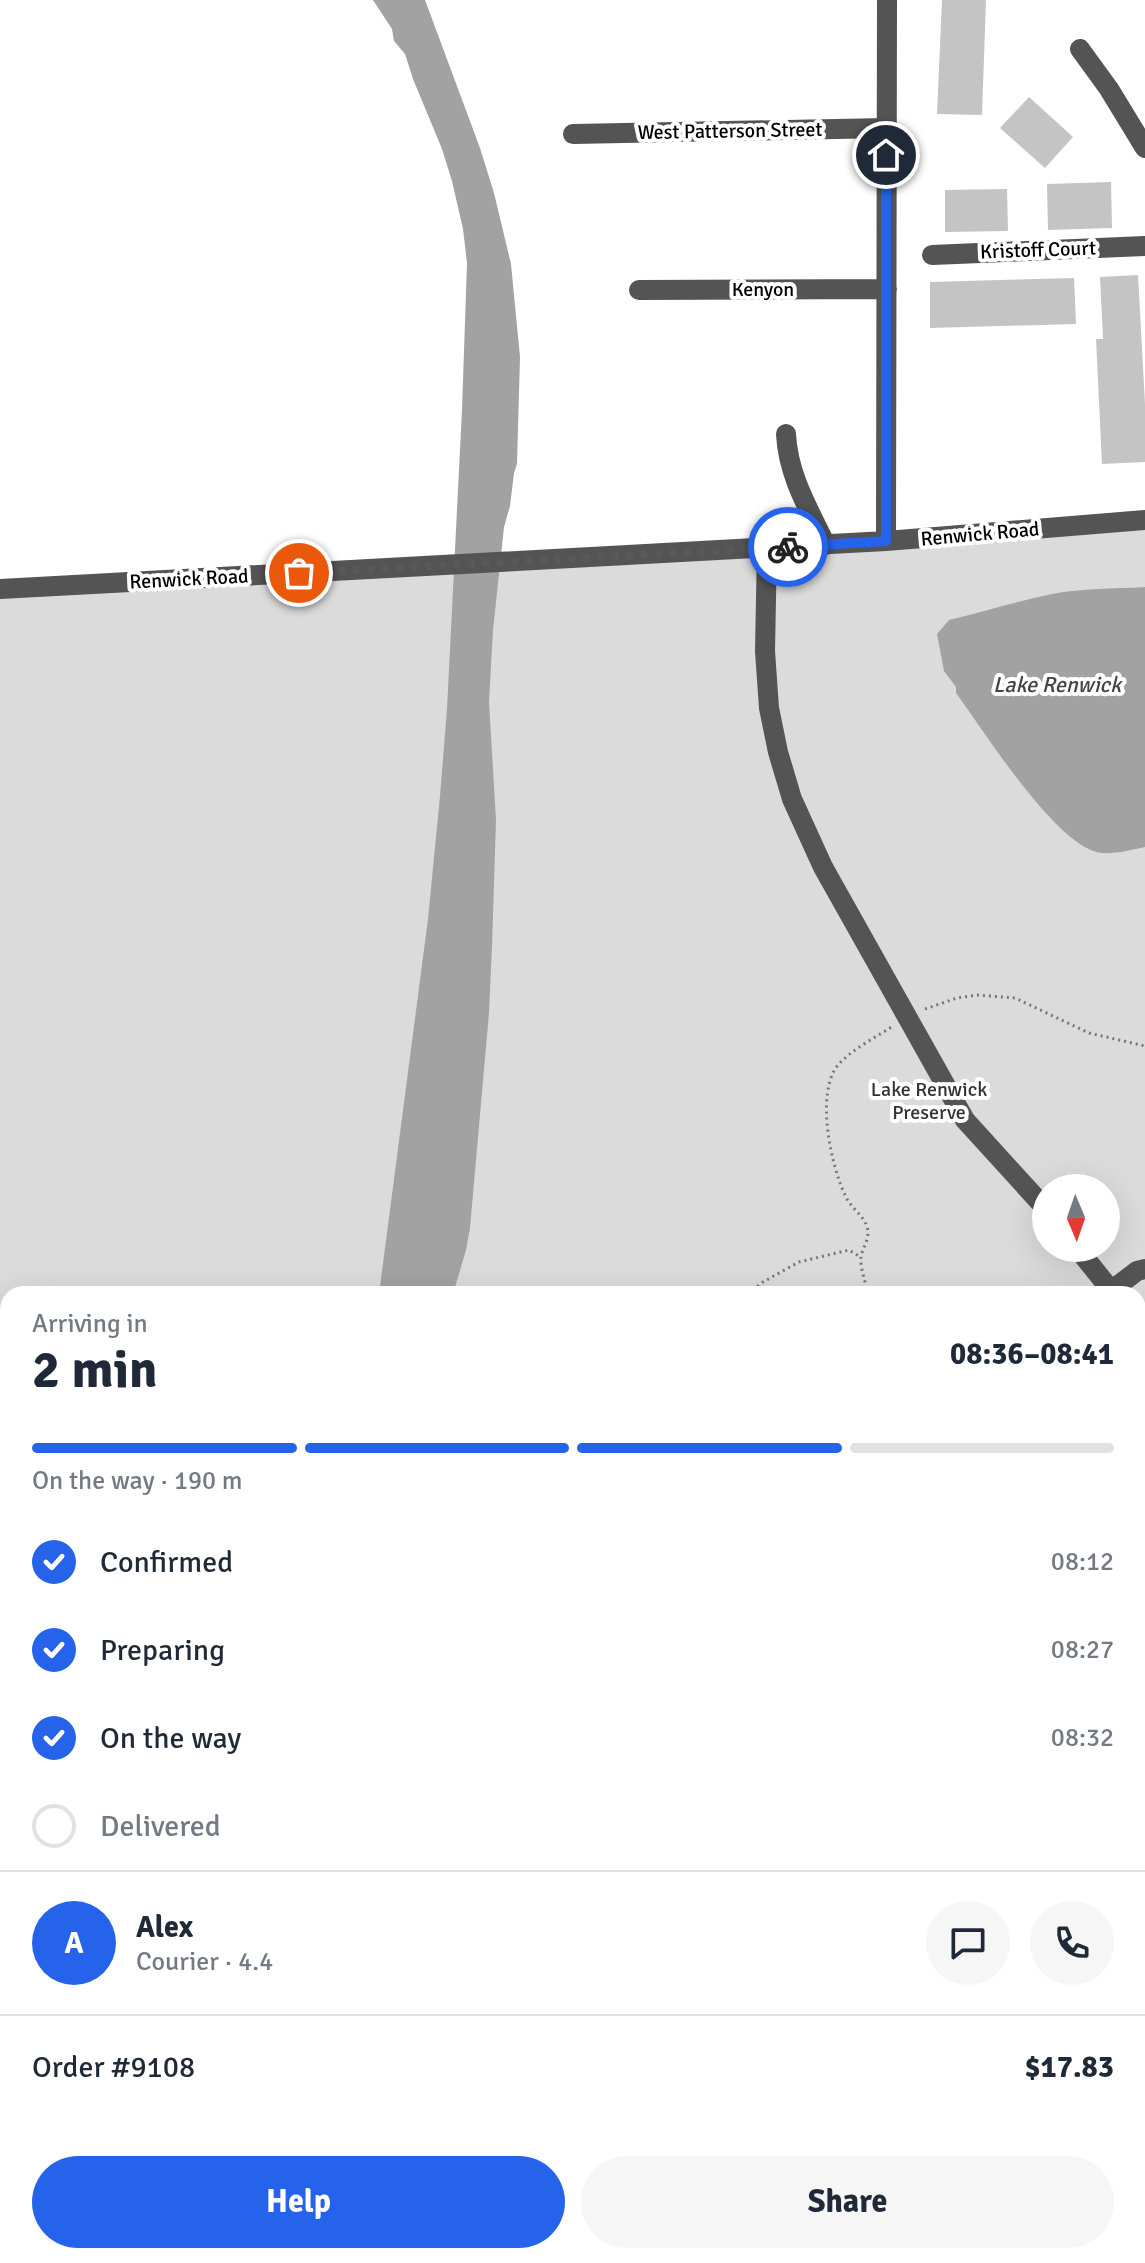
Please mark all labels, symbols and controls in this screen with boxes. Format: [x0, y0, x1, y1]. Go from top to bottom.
street label: West Patterson Street [637, 117, 823, 145]
pin [852, 121, 920, 189]
icon: home [864, 133, 908, 177]
street label: Kristoff Court [980, 235, 1096, 265]
street label: Kenyon [732, 277, 794, 302]
courier [748, 507, 828, 587]
street label: Renwick Road [920, 516, 1040, 552]
icon: bike [766, 525, 810, 569]
pin [265, 539, 333, 607]
icon: bag [277, 551, 321, 595]
street label: Renwick Road [129, 563, 249, 595]
water label: Lake Renwick [993, 671, 1123, 698]
park label: Lake Renwick Preserve [871, 1077, 987, 1125]
north arrow [1032, 1174, 1120, 1262]
map controls [1032, 1174, 1120, 1262]
text: Arriving in [32, 1308, 148, 1340]
text: 08:36–08:41 [950, 1336, 1114, 1373]
text: 2 min [32, 1338, 158, 1402]
text: On the way · 190 m [32, 1465, 242, 1497]
icon: check [32, 1540, 76, 1584]
text: Confirmed [100, 1544, 233, 1581]
text: 08:12 [1051, 1546, 1114, 1578]
icon: check [32, 1628, 76, 1672]
text: Preparing [100, 1632, 225, 1669]
text: 08:27 [1051, 1634, 1114, 1666]
icon: check [32, 1716, 76, 1760]
text: On the way [100, 1720, 241, 1757]
text: 08:32 [1051, 1722, 1114, 1754]
text: Delivered [100, 1808, 221, 1845]
button: chat [926, 1901, 1010, 1985]
button: phone [1030, 1901, 1114, 1985]
text: Alex [136, 1909, 193, 1946]
text: A [64, 1925, 84, 1962]
text: Courier · 4.4 [136, 1946, 273, 1978]
text: Order #9108 [32, 2049, 195, 2086]
text: $17.83 [1024, 2049, 1114, 2086]
button: Help [32, 2156, 565, 2248]
button: Share [581, 2156, 1114, 2248]

